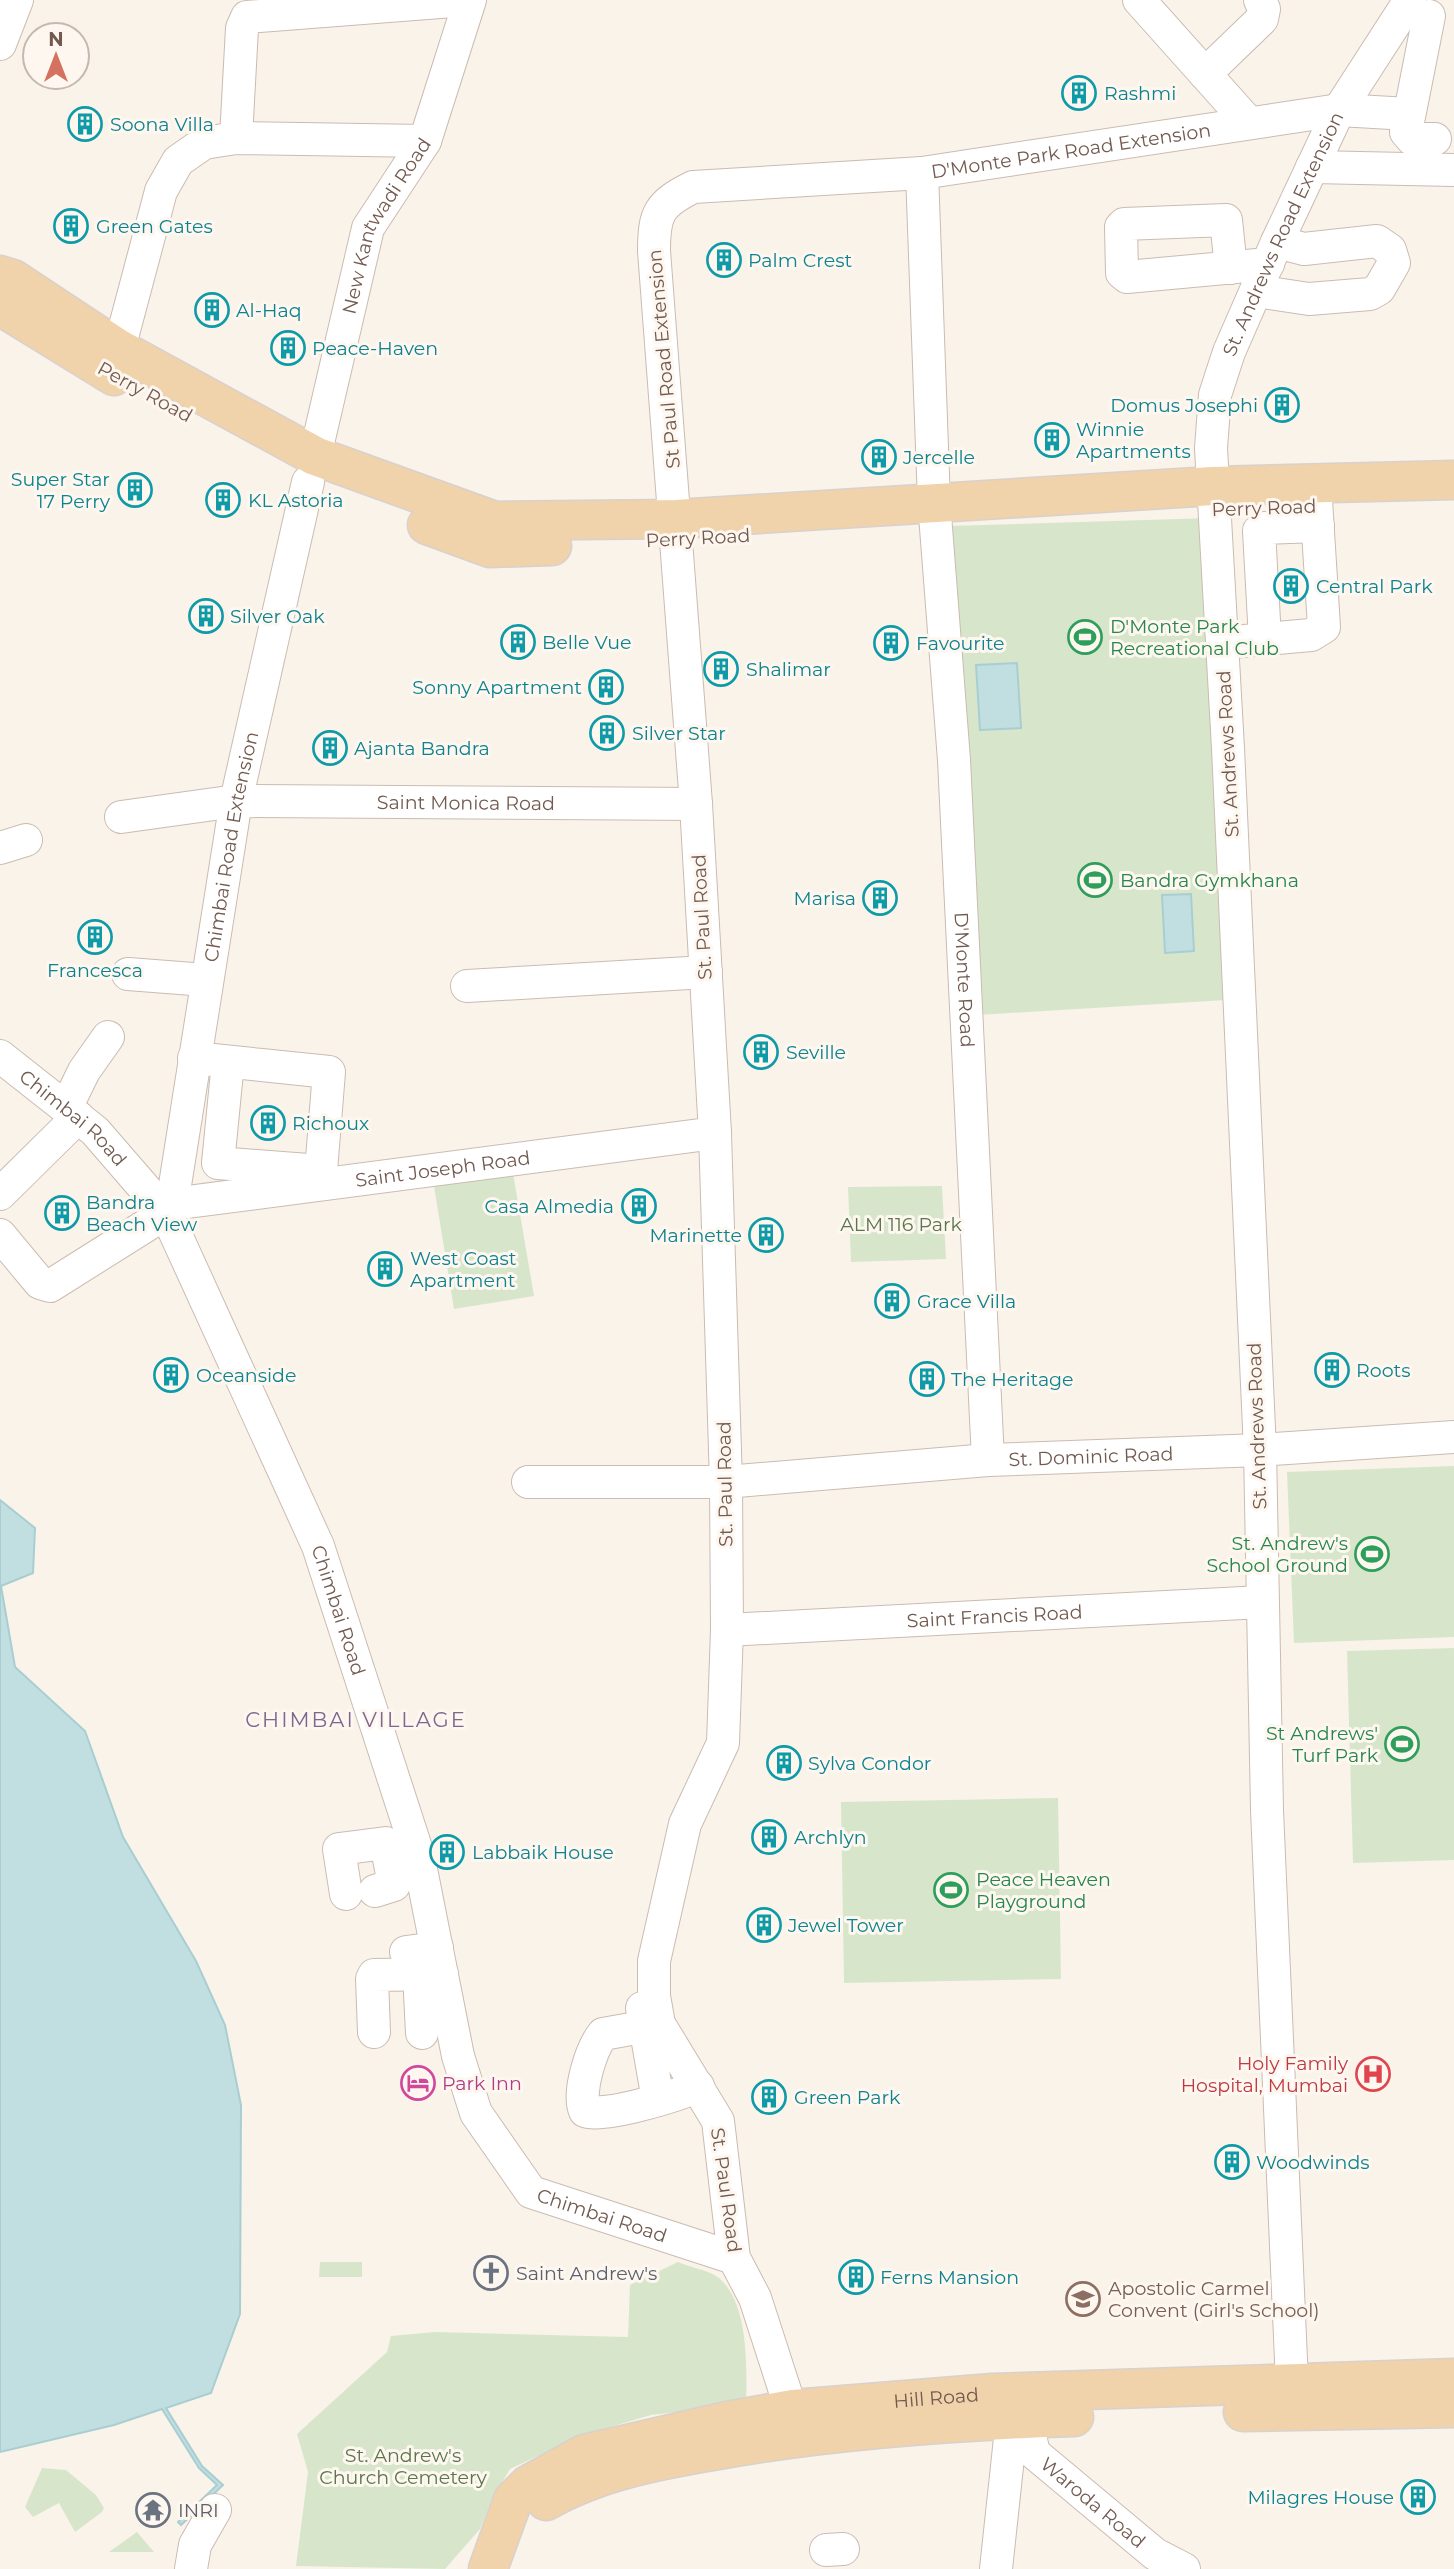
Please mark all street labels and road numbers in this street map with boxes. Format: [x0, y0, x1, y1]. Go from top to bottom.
street label: St. Andrews Road Extension [1217, 108, 1348, 359]
street label: D'Monte Park Road Extension [930, 118, 1212, 183]
street label: New Kantwadi Road [337, 133, 436, 316]
street label: St Paul Road Extension [643, 248, 685, 470]
street label: Perry Road [94, 357, 196, 427]
street label: Perry Road [1211, 495, 1317, 521]
street label: Perry Road [645, 524, 751, 552]
street label: St. Andrews Road [1212, 670, 1244, 838]
street label: Chimbai Road Extension [199, 729, 263, 964]
street label: Saint Monica Road [377, 790, 555, 815]
street label: St. Paul Road [687, 854, 717, 980]
street label: D'Monte Road [950, 911, 979, 1048]
street label: Chimbai Road [15, 1064, 132, 1171]
street label: Saint Joseph Road [354, 1146, 532, 1191]
street label: St. Andrews Road [1243, 1342, 1271, 1510]
street label: St. Paul Road [712, 1421, 738, 1547]
street label: St. Dominic Road [1008, 1442, 1174, 1471]
street label: Chimbai Road [307, 1542, 371, 1678]
street label: Saint Francis Road [906, 1600, 1083, 1632]
street label: St. Paul Road [706, 2126, 746, 2254]
street label: Chimbai Road [534, 2183, 670, 2247]
street label: Hill Road [893, 2383, 980, 2412]
street label: Waroda Road [1036, 2452, 1150, 2553]

